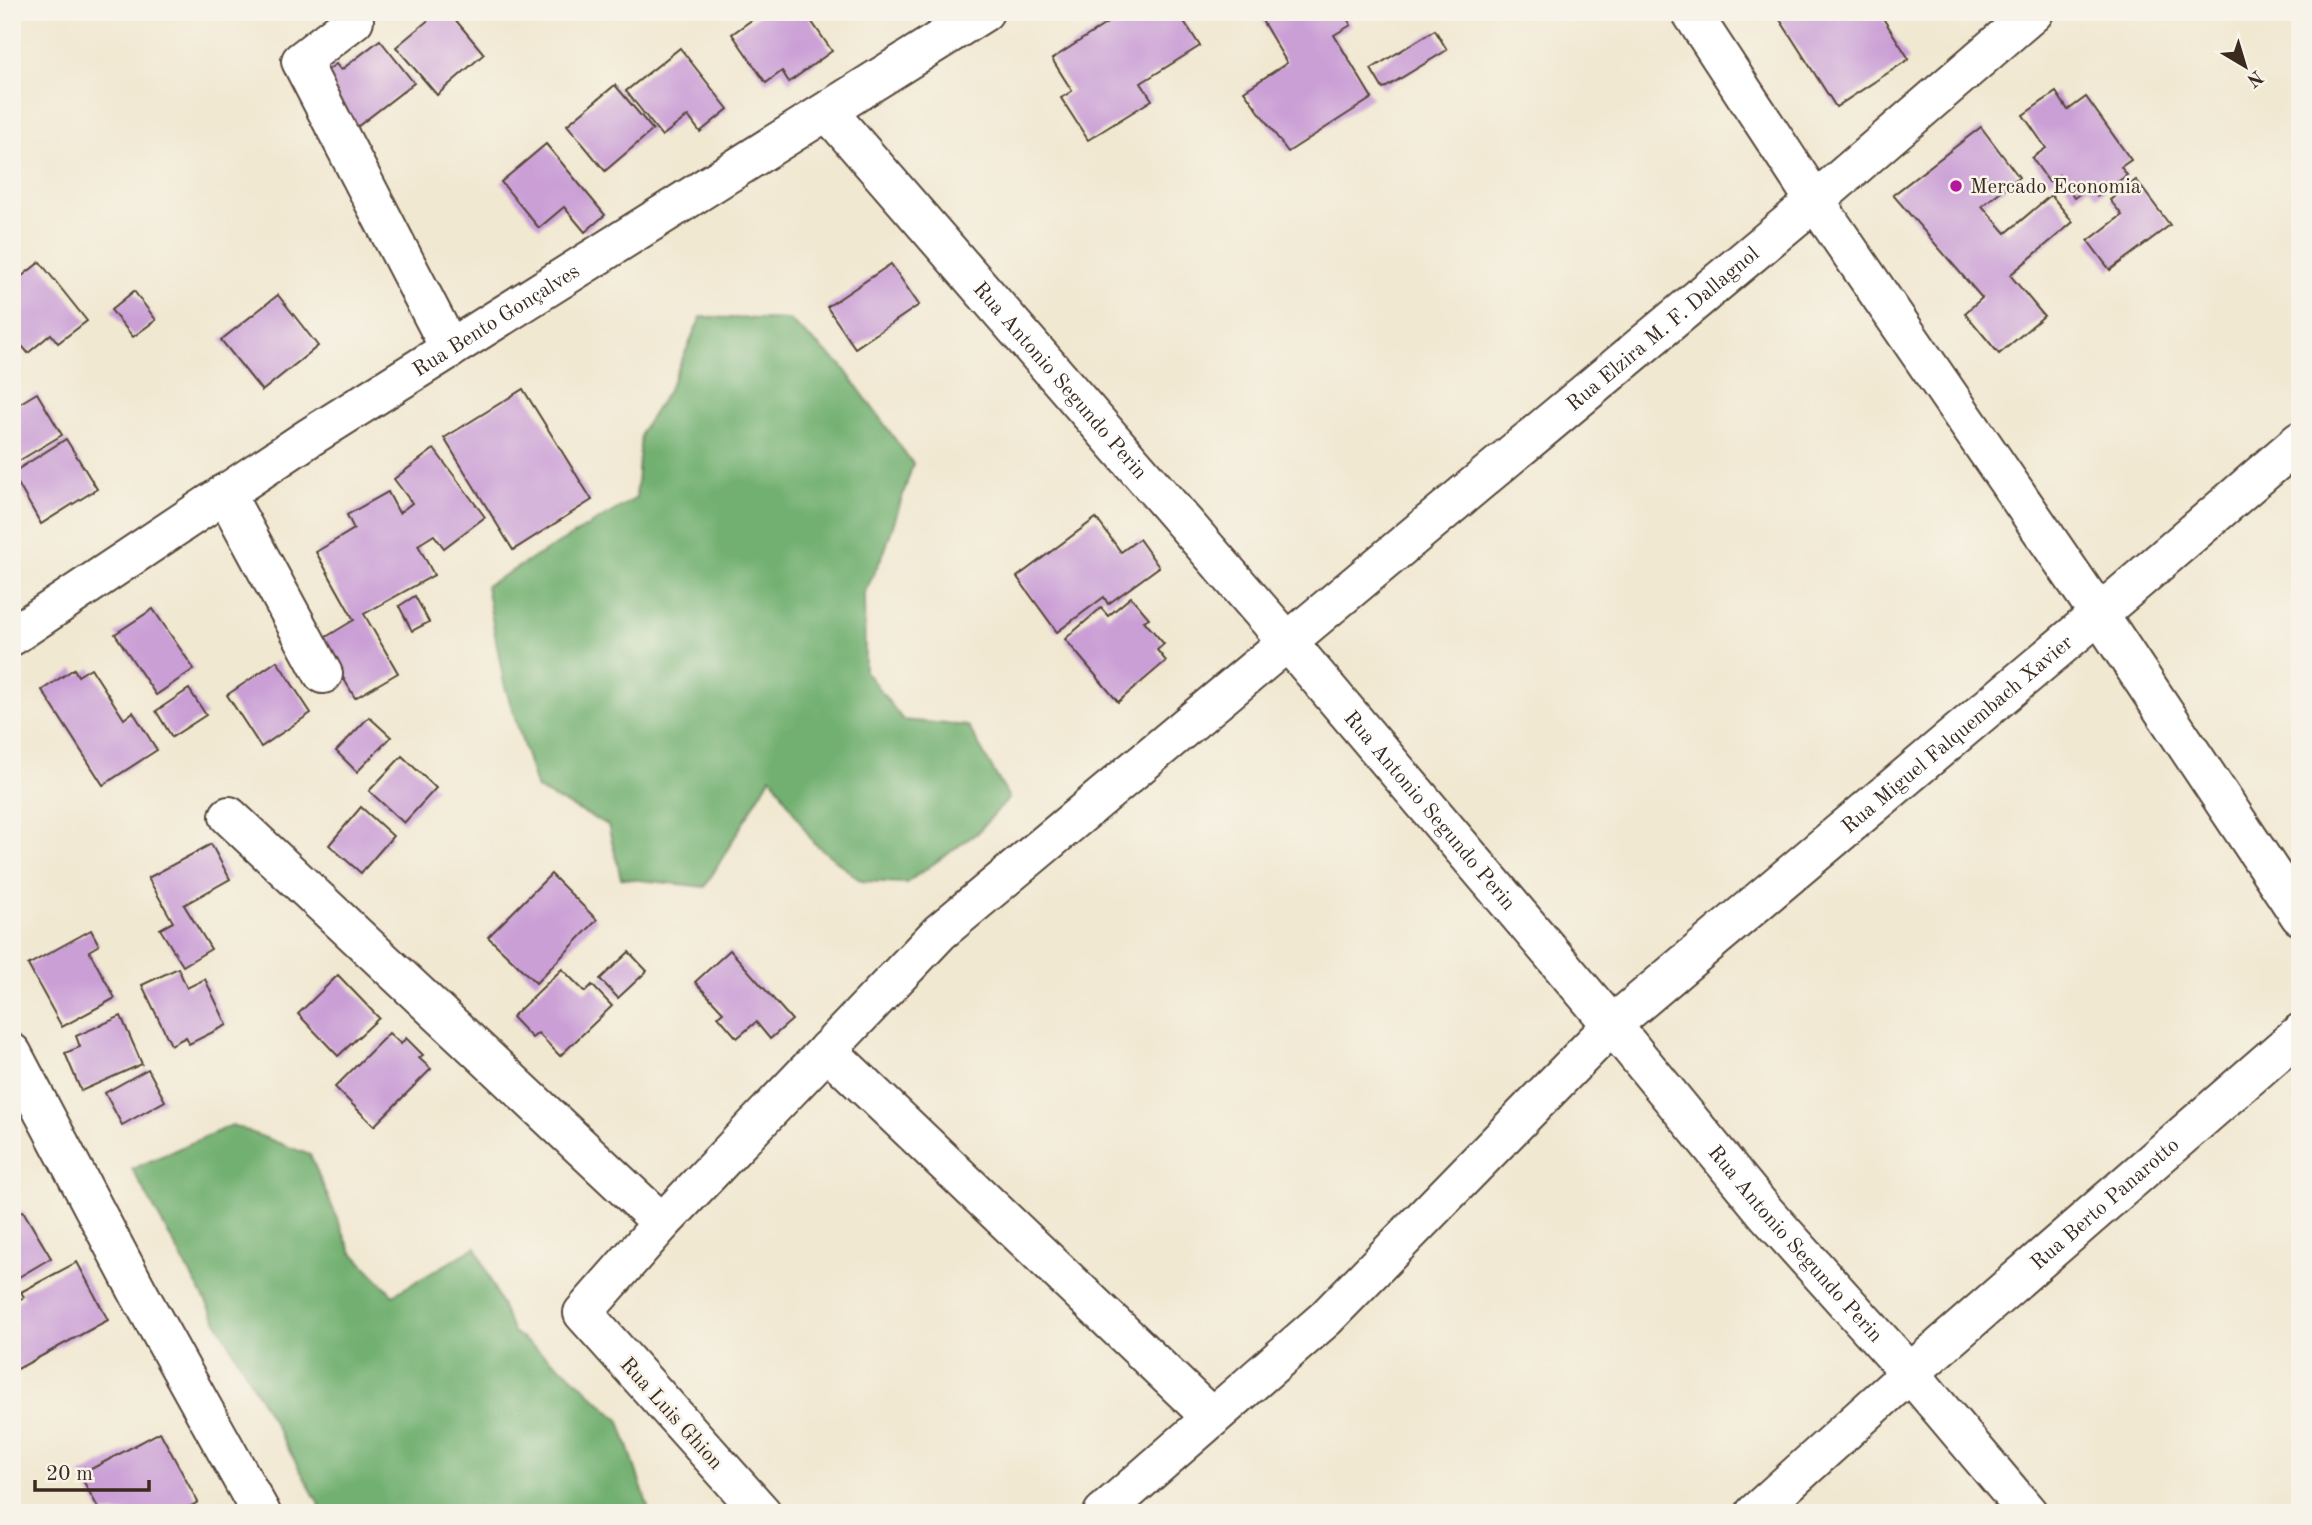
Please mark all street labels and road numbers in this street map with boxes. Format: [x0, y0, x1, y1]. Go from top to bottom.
street label: Rua Elzira M. F. Dallagnol [1563, 243, 1764, 416]
street label: Rua Bento Gonçalves [409, 261, 584, 381]
street label: Rua Antonio Segundo Perin [969, 279, 1150, 484]
street label: Rua Miguel Falquembach Xavier [1838, 632, 2078, 838]
street label: Rua Antonio Segundo Perin [1339, 708, 1519, 915]
street label: Rua Berto Panarotto [2028, 1135, 2184, 1274]
street label: Rua Antonio Segundo Perin [1703, 1142, 1886, 1347]
street label: Rua Luis Ghion [615, 1354, 726, 1474]

